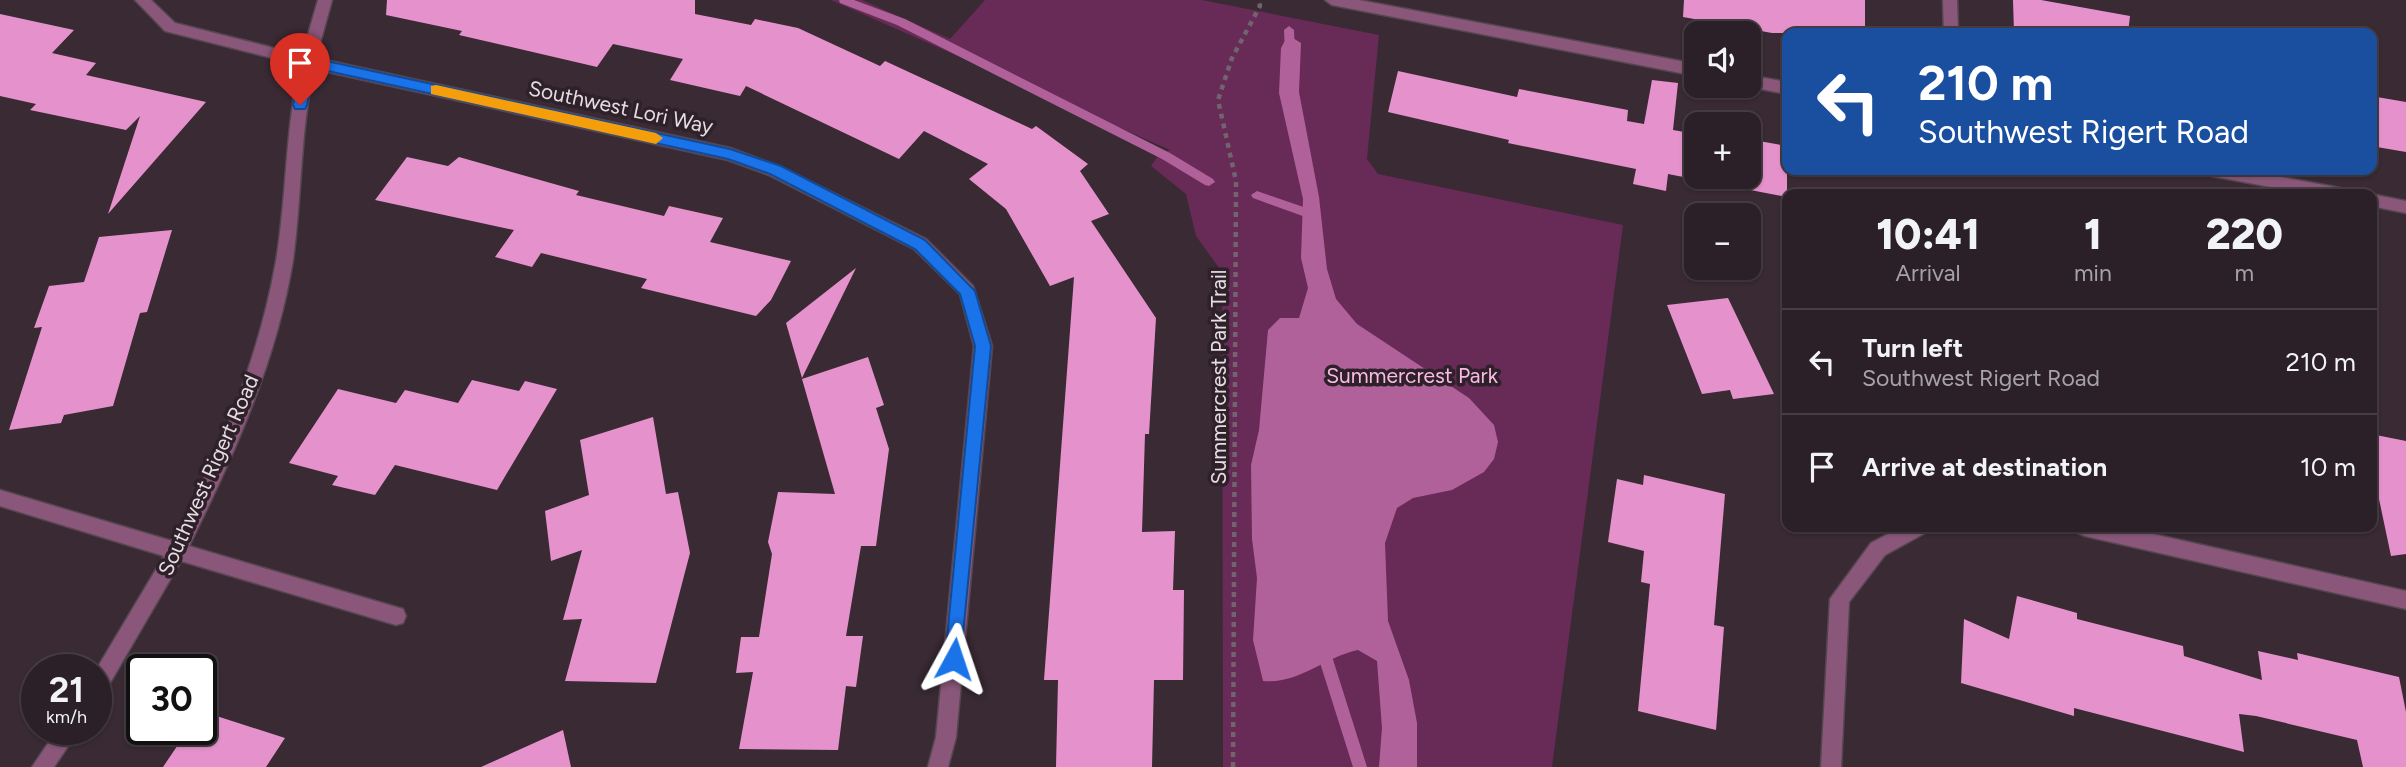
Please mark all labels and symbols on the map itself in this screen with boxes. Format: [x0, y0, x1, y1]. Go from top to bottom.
pin [270, 33, 330, 105]
street label: Southwest Lori Way [526, 75, 716, 139]
street label: Summercrest Park Trail [1206, 270, 1231, 484]
park label: Summercrest Park [1326, 363, 1499, 388]
street label: Southwest Rigert Road [152, 371, 264, 579]
position arrow [917, 622, 991, 696]
speed limit sign: 30 [126, 654, 217, 745]

